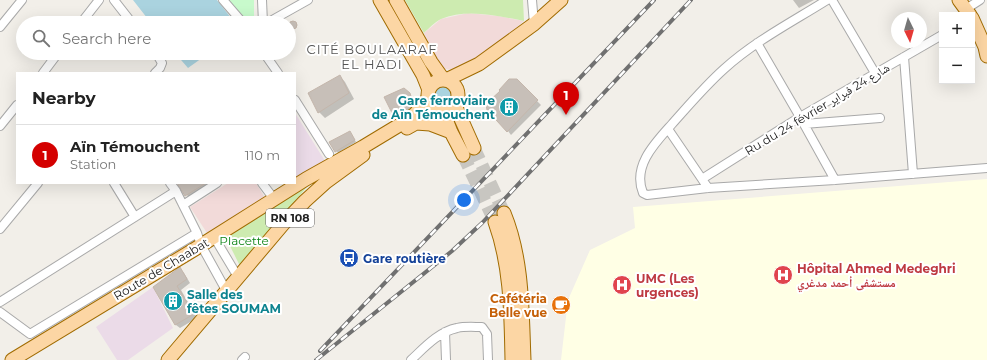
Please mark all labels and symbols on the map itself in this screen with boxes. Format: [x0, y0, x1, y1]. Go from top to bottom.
north arrow [891, 12, 927, 48]
district label: CITÉ BOULAARAF EL HADI [306, 41, 438, 72]
street label: Ru du 24 février شارع 24 فبراير [742, 60, 893, 159]
pin: 1 [553, 82, 579, 115]
place label: Gare ferroviaire de Aïn Témouchent [372, 93, 496, 122]
building icon: Gare ferroviaire de Aïn Témouchent [498, 96, 520, 118]
your location [454, 190, 474, 210]
road number: RN 108 [266, 209, 314, 227]
park label: Placette [219, 233, 269, 248]
street label: Route de Chaabat [111, 235, 212, 303]
bus stop icon: Gare routière [338, 247, 360, 269]
place label: Gare routière [363, 251, 446, 266]
place label: Hôpital Ahmed Medeghri مستشفى أحمد مدغري [797, 261, 956, 292]
hospital icon: Hôpital Ahmed Medeghri مستشفى أحمد مدغري [772, 264, 794, 286]
place label: UMC (Les urgences) [636, 271, 699, 300]
hospital icon: UMC (Les urgences) [611, 274, 633, 296]
place label: Salle des fêtes SOUMAM [187, 287, 281, 316]
building icon: Salle des fêtes SOUMAM [162, 290, 184, 312]
place label: Cafétéria Belle vue [489, 291, 547, 320]
cafe icon: Cafétéria Belle vue [550, 294, 572, 316]

